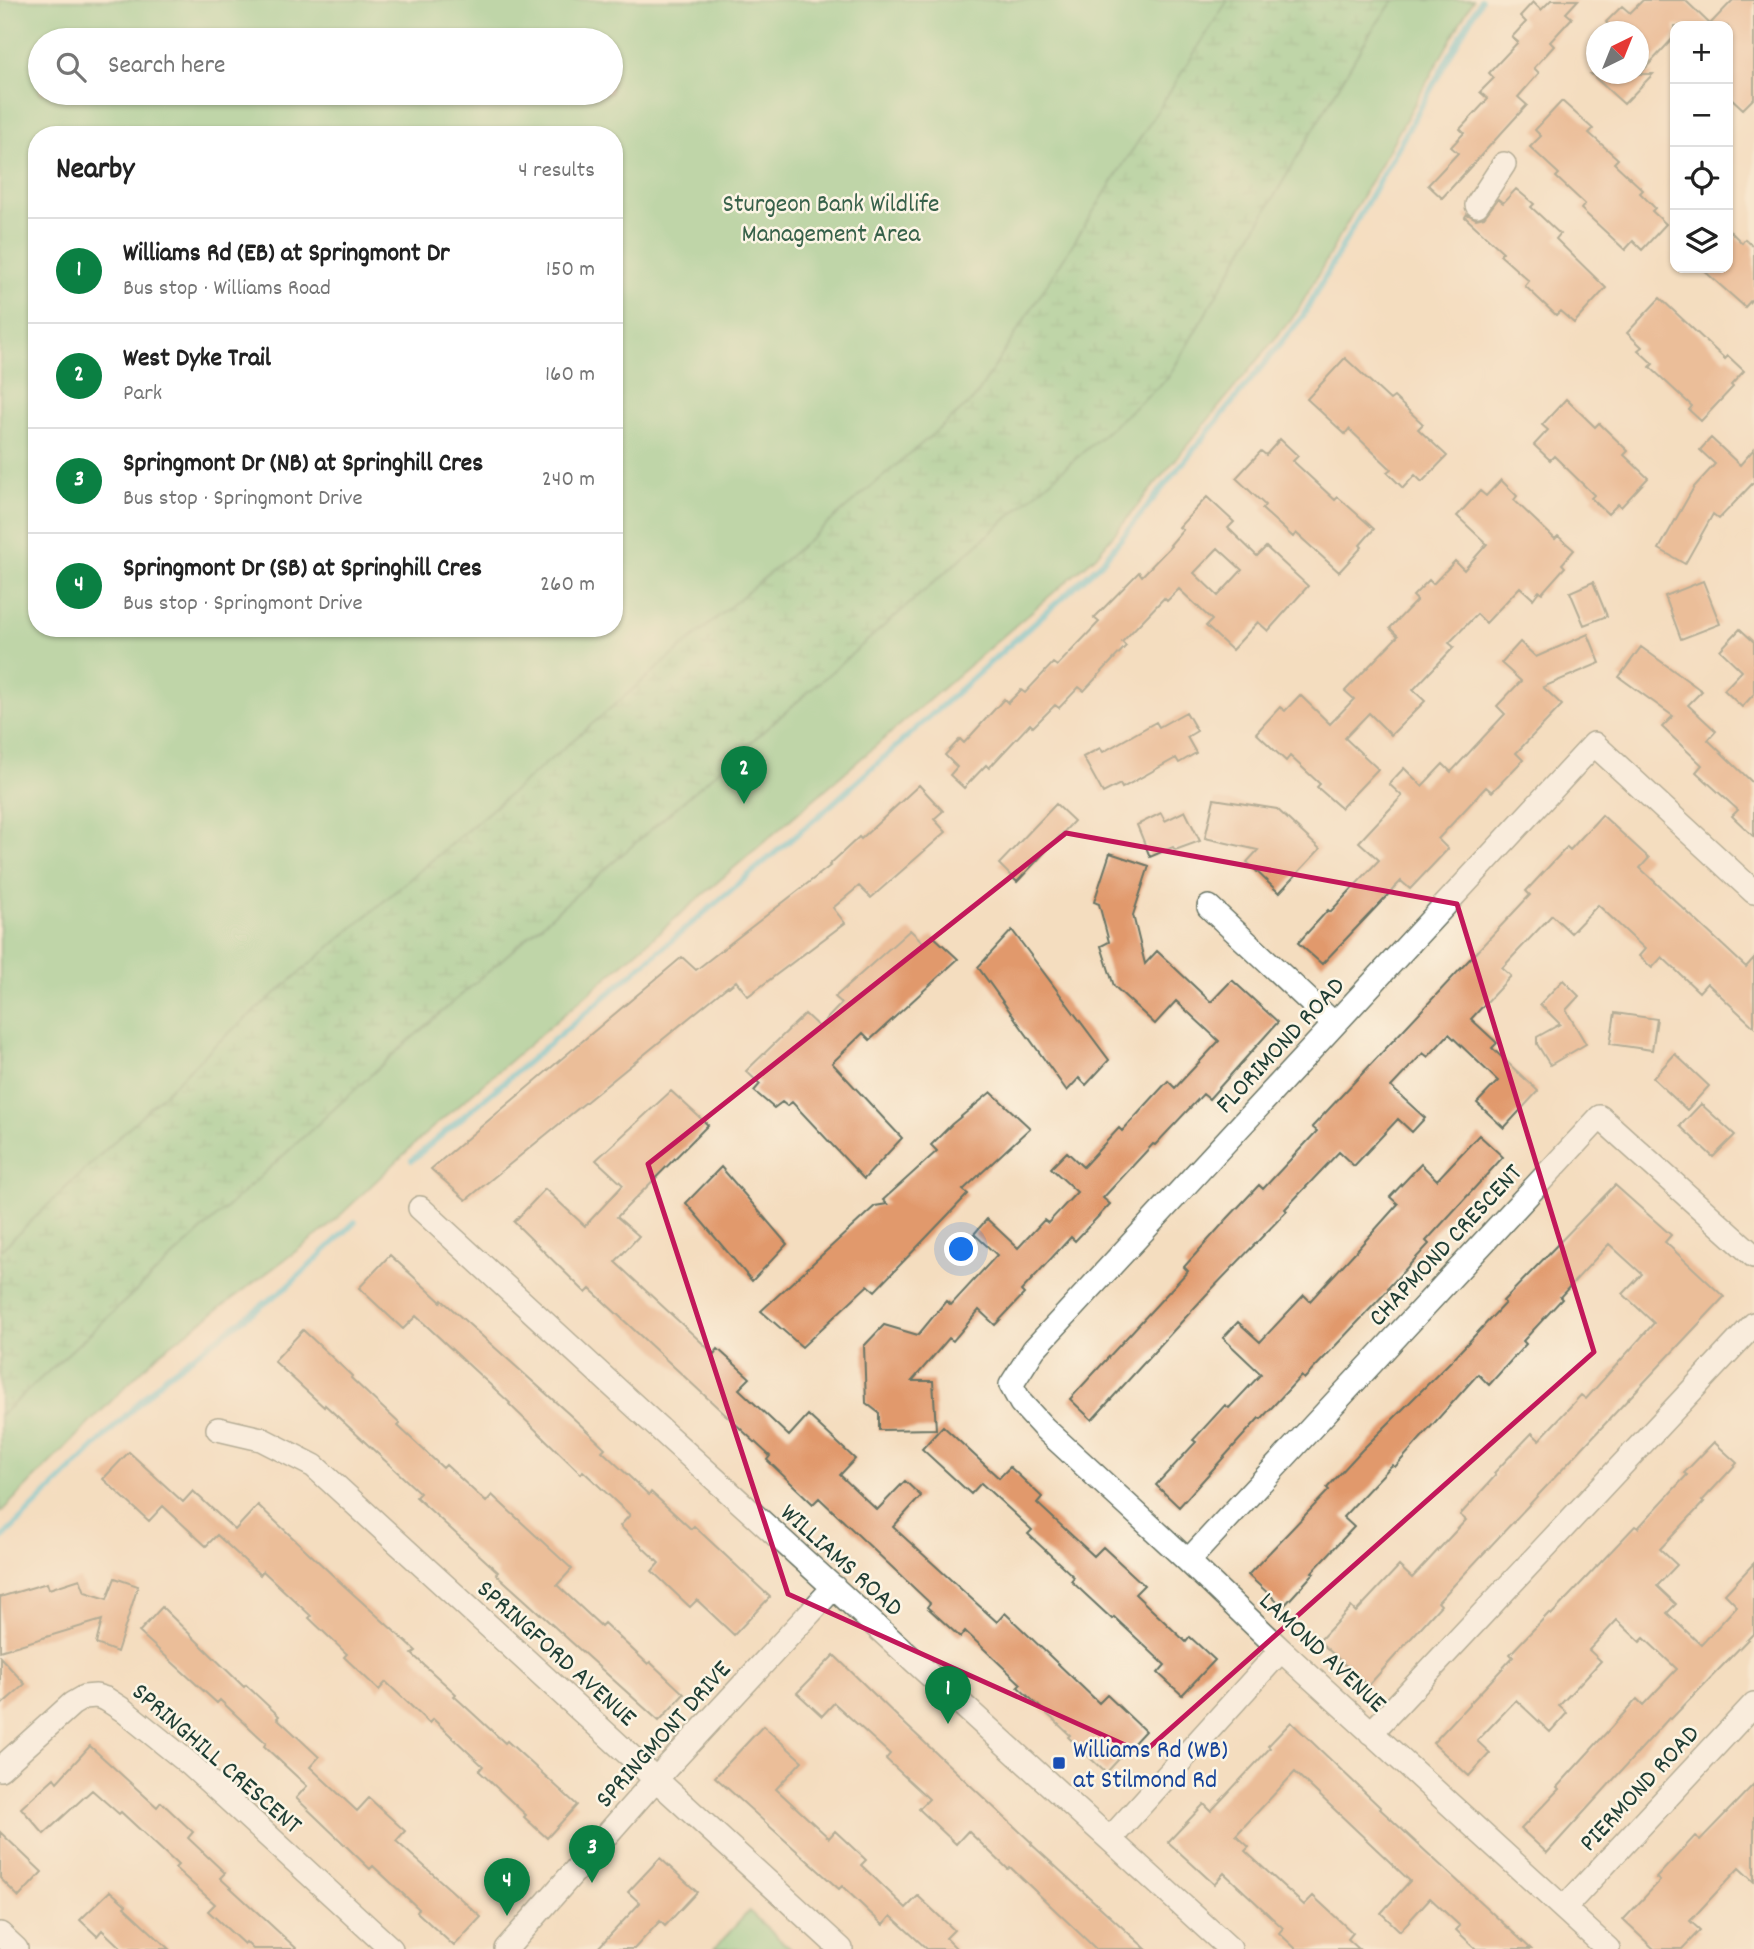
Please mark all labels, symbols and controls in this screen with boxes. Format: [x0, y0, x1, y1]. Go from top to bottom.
north arrow [1586, 21, 1649, 84]
map controls [1670, 21, 1733, 273]
button: + [1670, 21, 1733, 84]
search box [28, 28, 623, 105]
icon: search [52, 48, 90, 86]
text: Search here [108, 48, 226, 85]
button: − [1670, 84, 1733, 147]
button: locate [1670, 147, 1733, 210]
text: Nearby [56, 150, 134, 193]
text: 4 results [518, 155, 595, 188]
park label: Sturgeon Bank Wildlife Management Area [722, 187, 940, 254]
button: layers [1670, 210, 1733, 273]
text: Williams Rd (EB) at Springmont Dr [123, 236, 450, 273]
text: 1 [76, 254, 82, 287]
text: 150 m [546, 254, 595, 287]
text: Bus stop · Williams Road [123, 273, 331, 306]
text: West Dyke Trail [123, 341, 271, 378]
text: 2 [74, 359, 84, 392]
text: 160 m [545, 359, 595, 392]
text: Park [123, 378, 162, 411]
text: Springmont Dr (NB) at Springhill Cres [123, 446, 483, 483]
text: 3 [74, 464, 84, 497]
text: 240 m [542, 464, 595, 497]
text: Bus stop · Springmont Drive [123, 483, 363, 516]
text: Springmont Dr (SB) at Springhill Cres [123, 551, 482, 588]
text: 4 [74, 569, 84, 602]
text: 260 m [540, 569, 595, 602]
text: Bus stop · Springmont Drive [123, 588, 363, 621]
pin: 2 [721, 746, 767, 804]
street label: FLORIMOND ROAD [1208, 970, 1355, 1123]
street label: CHAPMOND CRESCENT [1361, 1156, 1533, 1336]
your location [944, 1232, 978, 1266]
street label: WILLIAMS ROAD [771, 1496, 910, 1627]
street label: SPRINGFORD AVENUE [467, 1573, 644, 1737]
street label: LAMOND AVENUE [1249, 1584, 1394, 1723]
street label: SPRINGMONT DRIVE [588, 1653, 741, 1817]
pin: 1 [925, 1666, 971, 1724]
street label: SPRINGHILL CRESCENT [122, 1675, 310, 1845]
street label: PIERMOND ROAD [1572, 1718, 1709, 1861]
place label: Williams Rd (WB) at Stilmond Rd [1073, 1733, 1228, 1800]
marker: Williams Rd (WB) at Stilmond Rd [1051, 1755, 1067, 1771]
pin: 3 [569, 1825, 615, 1883]
pin: 4 [484, 1858, 530, 1916]

